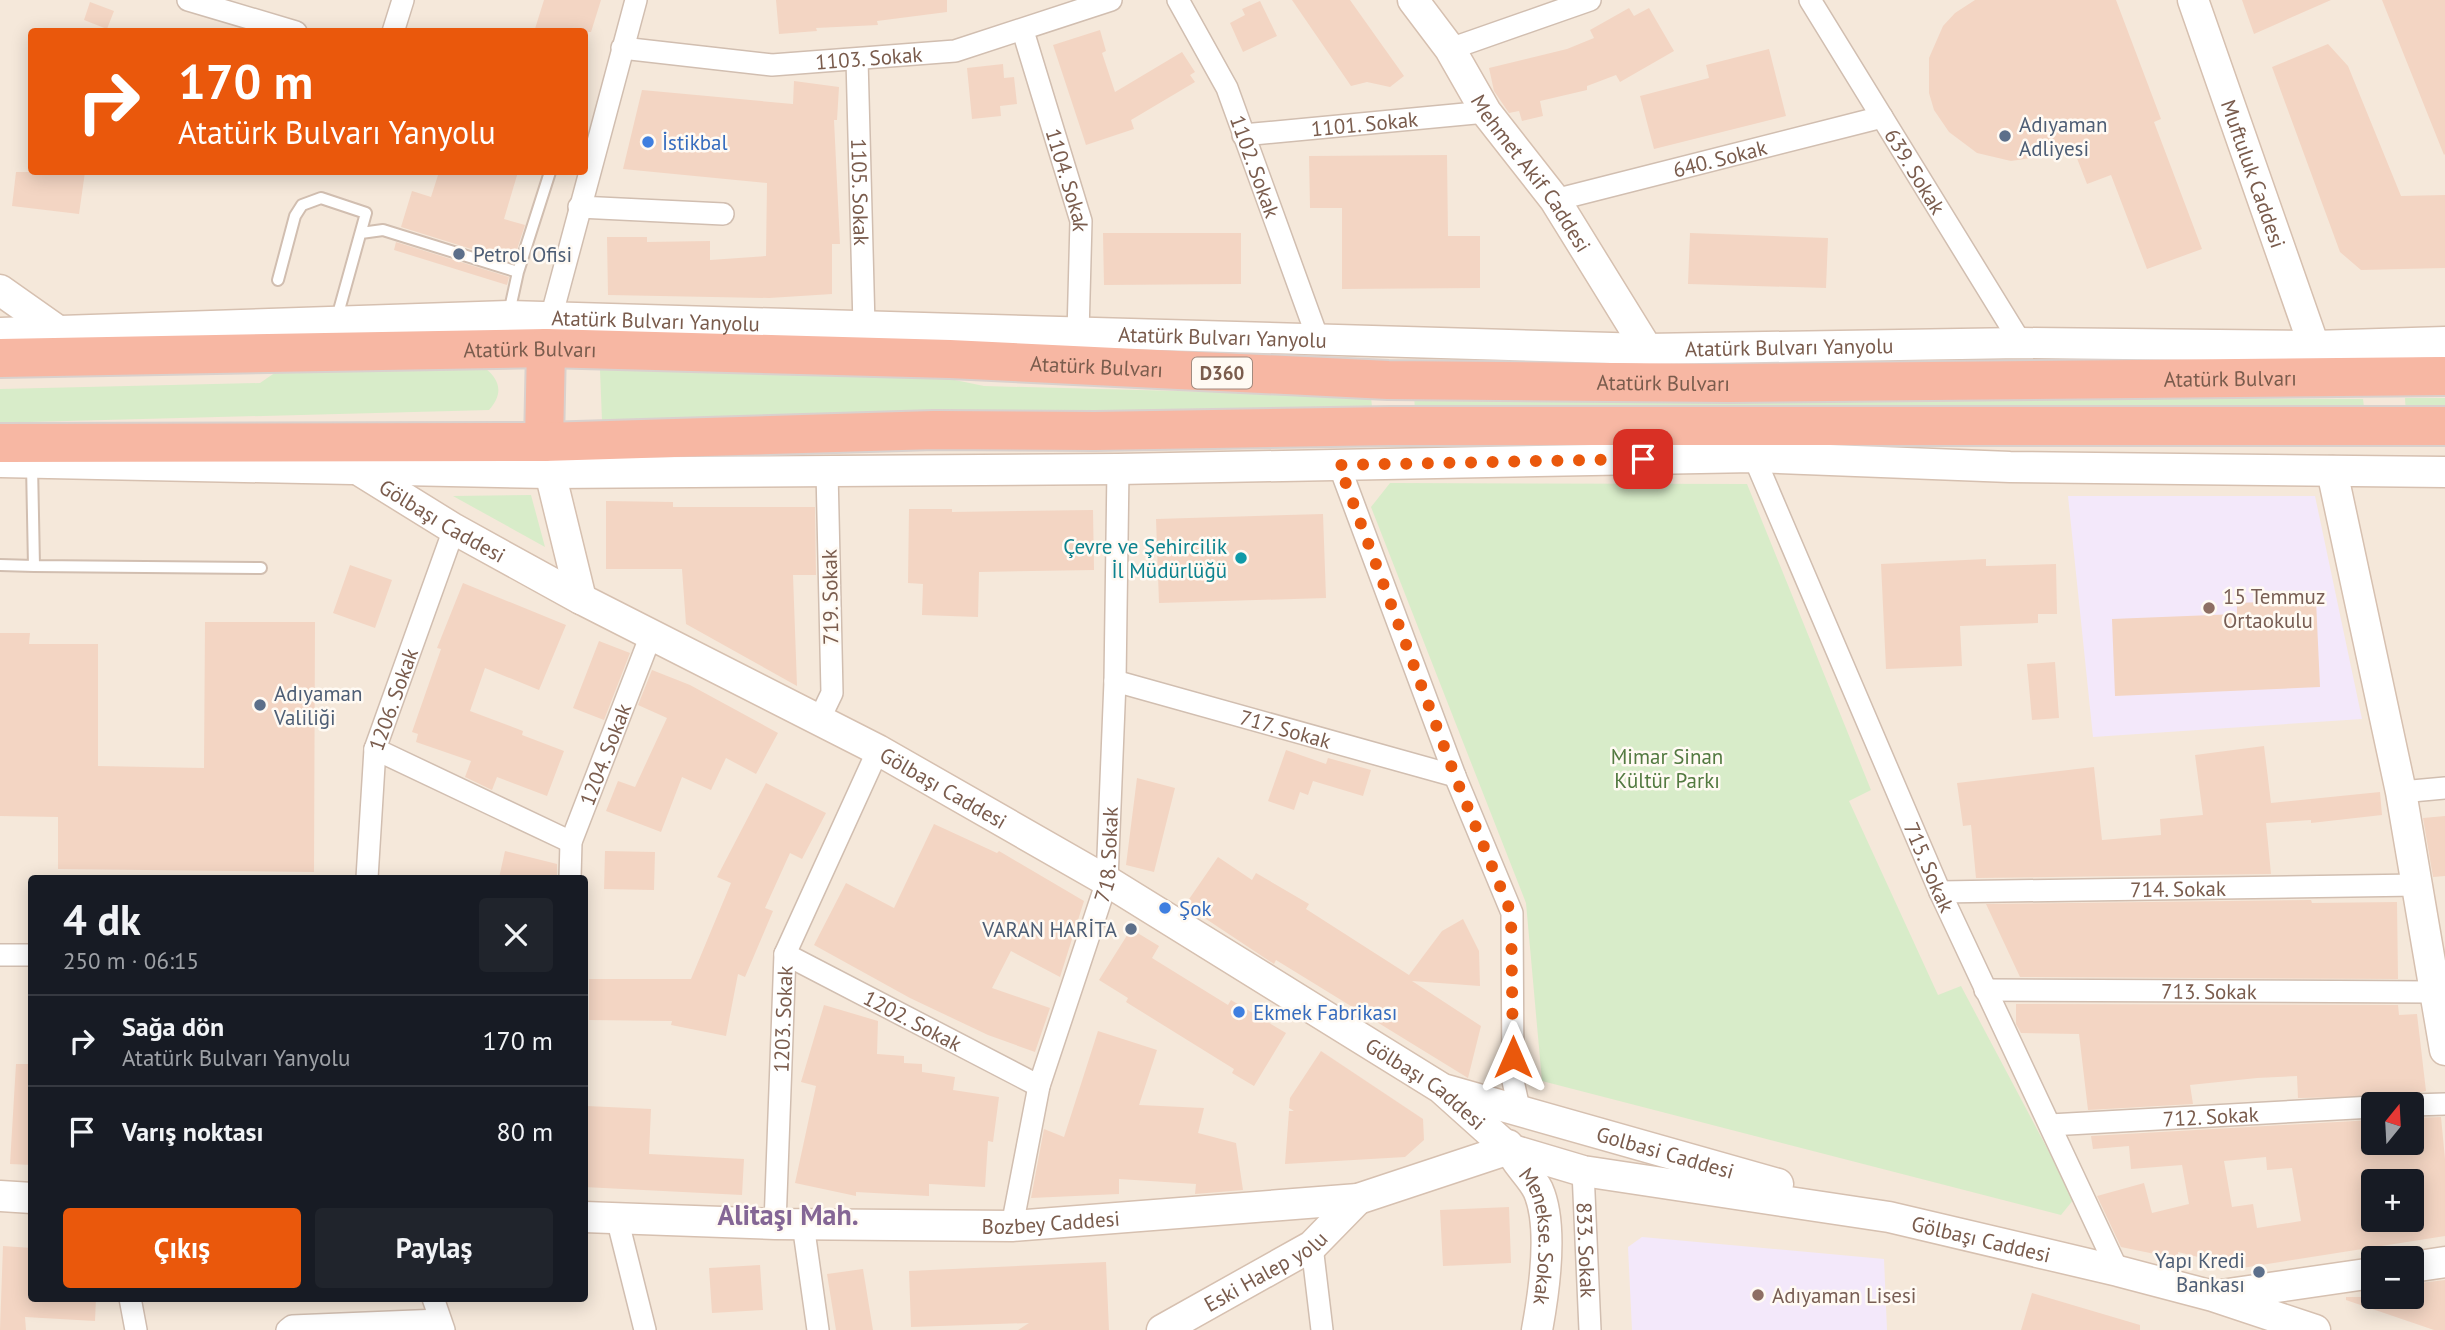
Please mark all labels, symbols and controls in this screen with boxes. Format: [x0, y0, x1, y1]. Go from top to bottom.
street label: 1103. Sokak [814, 40, 923, 75]
text: 170 m [178, 49, 313, 113]
icon: right [63, 56, 154, 147]
street label: Mehmet Akif Caddesi [1465, 89, 1597, 257]
street label: Muftuluk Caddesi [2215, 96, 2292, 251]
street label: 1101. Sokak [1310, 105, 1419, 142]
text: Atatürk Bulvarı Yanyolu [178, 111, 496, 153]
street label: 1102. Sokak [1224, 111, 1286, 221]
place label: Adıyaman Adliyesi [2019, 111, 2107, 162]
street label: 639. Sokak [1879, 123, 1952, 219]
street label: 1104. Sokak [1040, 125, 1094, 232]
marker: Adıyaman Adliyesi [1997, 128, 2013, 144]
place label: İstikbal [662, 129, 728, 156]
street label: 640. Sokak [1670, 133, 1770, 183]
marker: İstikbal [640, 134, 656, 150]
street label: 1105. Sokak [846, 138, 875, 246]
place label: Petrol Ofisi [473, 241, 572, 268]
marker: Petrol Ofisi [451, 246, 467, 262]
street label: Atatürk Bulvarı Yanyolu [551, 304, 760, 337]
street label: Atatürk Bulvarı Yanyolu [1118, 320, 1327, 353]
street label: Atatürk Bulvarı Yanyolu [1685, 332, 1894, 362]
street label: Atatürk Bulvarı [463, 334, 597, 363]
street label: Atatürk Bulvarı [1029, 349, 1164, 383]
road number: D360 [1192, 358, 1252, 388]
street label: Atatürk Bulvarı [2163, 364, 2297, 392]
street label: Atatürk Bulvarı [1597, 368, 1730, 397]
pin [1613, 429, 1673, 489]
icon: arrive [1624, 440, 1662, 478]
street label: Gölbaşı Caddesi [374, 473, 510, 568]
place label: Çevre ve Şehircilik İl Müdürlüğü [1063, 533, 1227, 584]
street label: 719. Sokak [816, 549, 844, 645]
marker: Çevre ve Şehircilik İl Müdürlüğü [1233, 550, 1249, 566]
place label: 15 Temmuz Ortaokulu [2223, 583, 2325, 634]
marker: 15 Temmuz Ortaokulu [2201, 600, 2217, 616]
street label: 1206. Sokak [362, 644, 424, 754]
place label: Adıyaman Valiliği [273, 680, 362, 731]
marker: Adıyaman Valiliği [252, 697, 268, 713]
street label: 1204. Sokak [573, 699, 637, 809]
street label: 717. Sokak [1237, 703, 1334, 754]
street label: Gölbaşı Caddesi [875, 741, 1012, 834]
park label: Mimar Sinan Kültür Parkı [1611, 743, 1723, 794]
street label: 718. Sokak [1087, 806, 1123, 906]
street label: 715. Sokak [1898, 818, 1961, 917]
street label: 714. Sokak [2130, 874, 2226, 903]
text: 4 dk [63, 892, 141, 947]
place label: Şok [1179, 895, 1211, 922]
button: close [479, 898, 553, 972]
marker: Şok [1157, 900, 1173, 916]
place label: VARAN HARİTA [981, 916, 1118, 943]
marker: VARAN HARİTA [1123, 921, 1139, 937]
text: 250 m · 06:15 [63, 946, 199, 975]
street label: 1203. Sokak [767, 965, 798, 1073]
street label: 713. Sokak [2161, 977, 2257, 1005]
street label: 1202. Sokak [859, 984, 967, 1057]
place label: Ekmek Fabrikası [1253, 999, 1397, 1026]
marker: Ekmek Fabrikası [1231, 1004, 1247, 1020]
text: Sağa dön [122, 1010, 224, 1043]
position arrow [1476, 1020, 1550, 1094]
icon: right [63, 1022, 101, 1060]
text: 170 m [482, 1024, 553, 1057]
street label: Gölbaşı Caddesi [1361, 1031, 1492, 1135]
text: Atatürk Bulvarı Yanyolu [122, 1043, 350, 1072]
north arrow [2361, 1092, 2424, 1155]
map controls [2361, 1092, 2424, 1309]
street label: 712. Sokak [2162, 1100, 2259, 1132]
icon: arrive [63, 1113, 101, 1151]
text: Varış noktası [122, 1115, 264, 1148]
text: 80 m [497, 1115, 553, 1148]
street label: Golbasi Caddesi [1593, 1120, 1737, 1184]
street label: Menekse. Sokak [1513, 1162, 1560, 1307]
button: + [2361, 1169, 2424, 1232]
district label: Alitaşı Mah. [717, 1196, 859, 1233]
street label: 833. Sokak [1571, 1201, 1602, 1298]
street label: Bozbey Caddesi [981, 1204, 1121, 1240]
button: Çıkış [63, 1208, 301, 1288]
button: Paylaş [315, 1208, 553, 1288]
street label: Gölbaşı Caddesi [1909, 1209, 2053, 1268]
street label: Eski Halep yolu [1199, 1225, 1333, 1317]
button: − [2361, 1246, 2424, 1309]
place label: Yapı Kredi Bankası [2155, 1247, 2245, 1298]
marker: Yapı Kredi Bankası [2251, 1264, 2267, 1280]
place label: Adıyaman Lisesi [1772, 1282, 1916, 1309]
marker: Adıyaman Lisesi [1750, 1287, 1766, 1303]

